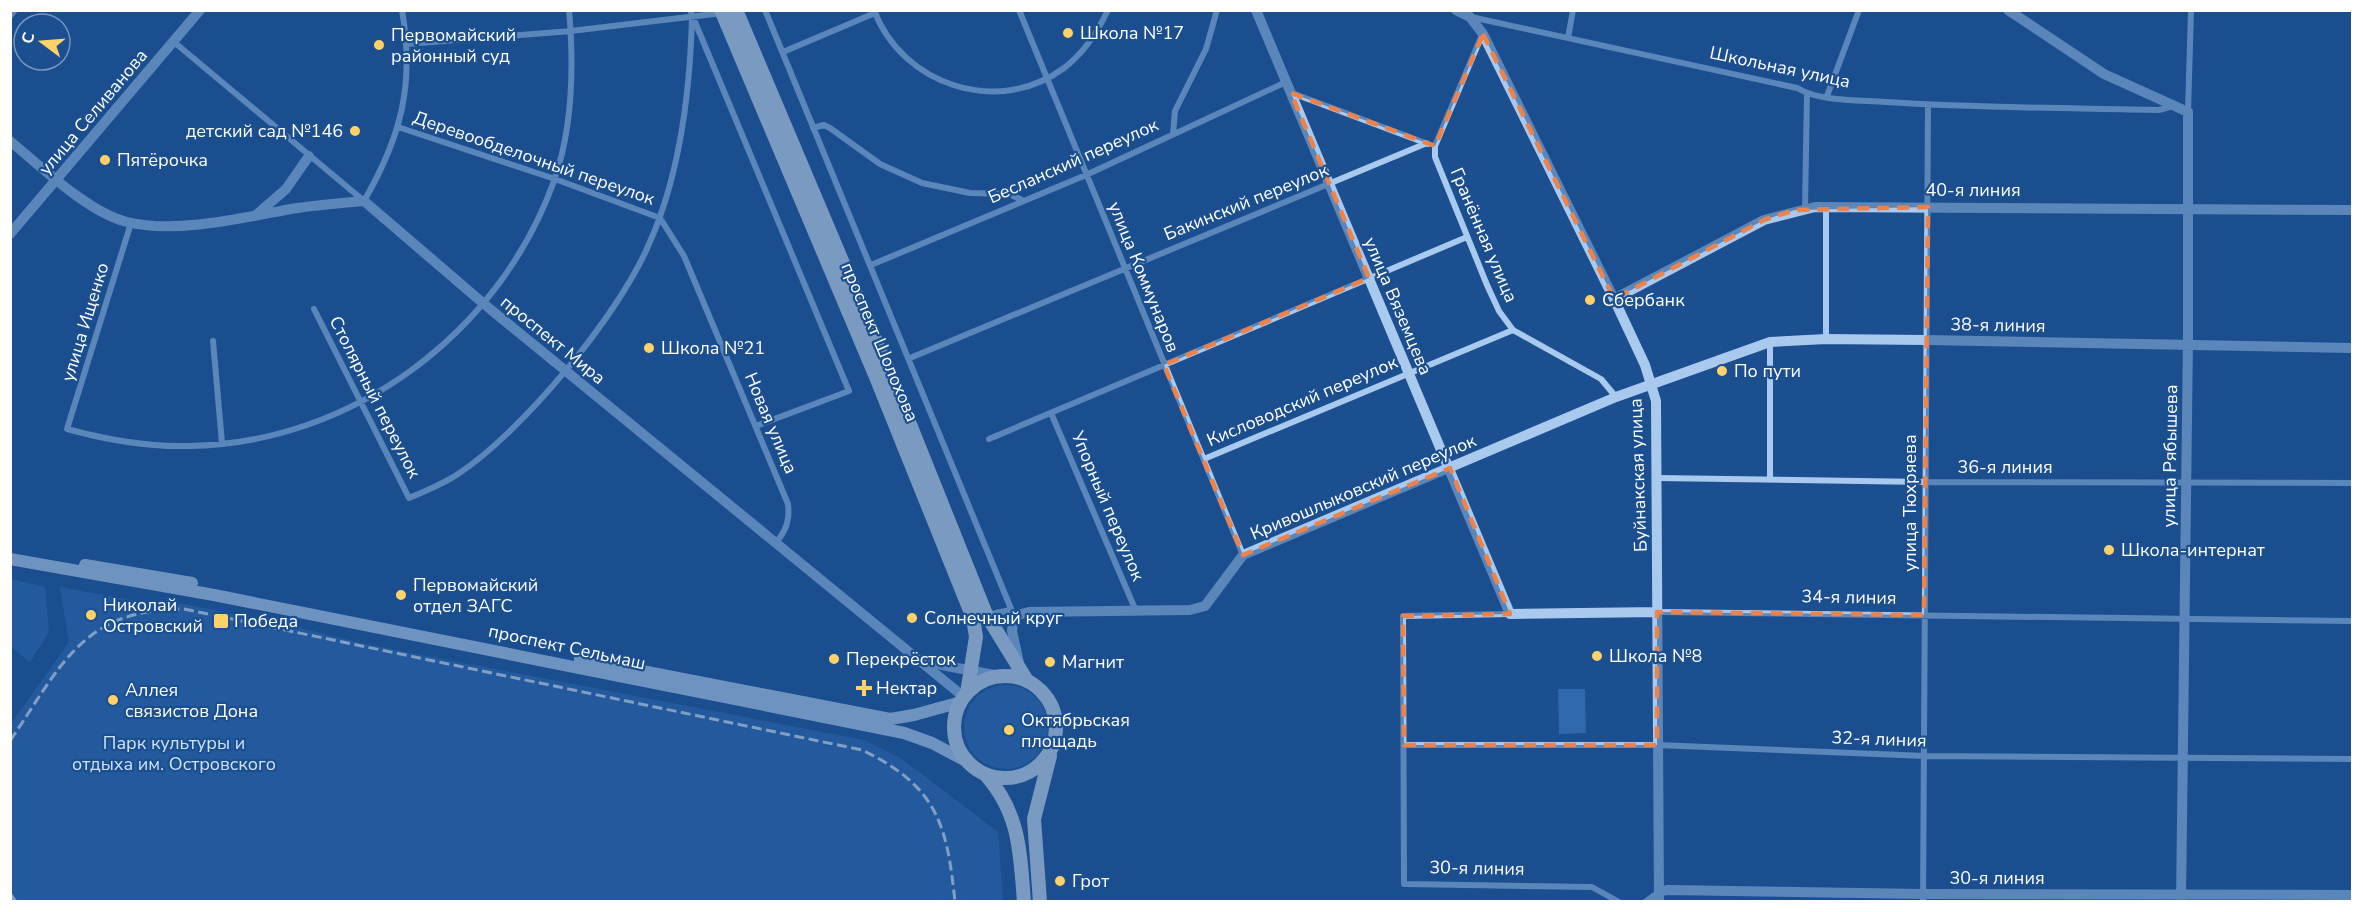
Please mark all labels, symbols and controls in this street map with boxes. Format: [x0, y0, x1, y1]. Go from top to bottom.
north arrow [12, 12, 72, 72]
place label: Школа №17 [1080, 21, 1184, 45]
place label: Первомайский районный суд [391, 23, 516, 68]
marker: Школа №17 [1061, 26, 1075, 40]
text: С [16, 30, 41, 46]
marker: Первомайский районный суд [372, 38, 386, 52]
street label: Школьная улица [1707, 40, 1853, 94]
street label: улица Селиванова [33, 44, 153, 180]
street label: Деревообделочный переулок [410, 105, 658, 211]
street label: Бесланский переулок [984, 112, 1162, 209]
place label: детский сад №146 [186, 119, 343, 143]
marker: детский сад №146 [348, 124, 362, 138]
place label: Пятёрочка [117, 148, 208, 172]
marker: Пятёрочка [98, 153, 112, 167]
street label: Бакинский переулок [1160, 158, 1332, 246]
street label: Гранённая улица [1445, 164, 1523, 306]
street label: 40-я линия [1925, 178, 2021, 202]
street label: улица Коммунаров [1103, 198, 1185, 356]
street label: улица Вяземцева [1358, 233, 1438, 379]
street label: проспект Шолохова [836, 259, 924, 425]
street label: улица Ищенко [56, 260, 114, 384]
place label: Сбербанк [1602, 288, 1685, 312]
street label: проспект Мира [496, 290, 610, 390]
marker: Сбербанк [1583, 293, 1597, 307]
street label: Столярный переулок [324, 312, 427, 483]
street label: 38-я линия [1950, 312, 2046, 338]
place label: Школа №21 [661, 336, 765, 360]
marker: Школа №21 [642, 341, 656, 355]
street label: Кисловодский переулок [1203, 350, 1401, 452]
place label: По пути [1734, 359, 1801, 383]
marker: По пути [1715, 364, 1729, 378]
street label: Новая улица [739, 369, 803, 477]
street label: улица Рябышева [2157, 384, 2183, 528]
street label: Буйнакская улица [1623, 398, 1653, 552]
street label: Упорный переулок [1065, 427, 1151, 585]
street label: Кривошлыковский переулок [1246, 428, 1480, 546]
street label: улица Тюхряева [1898, 434, 1922, 572]
street label: 36-я линия [1957, 455, 2053, 479]
place label: Школа-интернат [2121, 538, 2265, 562]
marker: Школа-интернат [2102, 543, 2116, 557]
place label: Первомайский отдел ЗАГС [413, 573, 538, 618]
street label: 34-я линия [1801, 584, 1897, 610]
marker: Первомайский отдел ЗАГС [394, 588, 408, 602]
place label: Николай Островский [103, 593, 203, 638]
place label: Солнечный круг [924, 606, 1063, 630]
marker: Николай Островский [84, 608, 98, 622]
place label: Победа [234, 609, 298, 633]
marker: Солнечный круг [905, 611, 919, 625]
marker: Победа [212, 612, 230, 630]
street label: проспект Сельмаш [486, 619, 648, 675]
place label: Школа №8 [1609, 644, 1702, 668]
place label: Перекрёсток [846, 647, 956, 671]
marker: Школа №8 [1590, 649, 1604, 663]
place label: Магнит [1062, 650, 1124, 674]
marker: Перекрёсток [827, 652, 841, 666]
marker: Магнит [1043, 655, 1057, 669]
place label: Нектар [876, 676, 937, 700]
place label: Аллея связистов Дона [125, 678, 258, 723]
marker: Нектар [857, 681, 871, 695]
marker: Аллея связистов Дона [106, 693, 120, 707]
place label: Октябрьская площадь [1021, 708, 1130, 753]
marker: Октябрьская площадь [1002, 723, 1016, 737]
street label: 32-я линия [1831, 725, 1927, 753]
park label: Парк культуры и отдыха им. Островского [72, 731, 276, 776]
street label: 30-я линия [1429, 855, 1525, 881]
street label: 30-я линия [1949, 866, 2045, 890]
place label: Грот [1072, 869, 1109, 893]
marker: Грот [1053, 874, 1067, 888]

